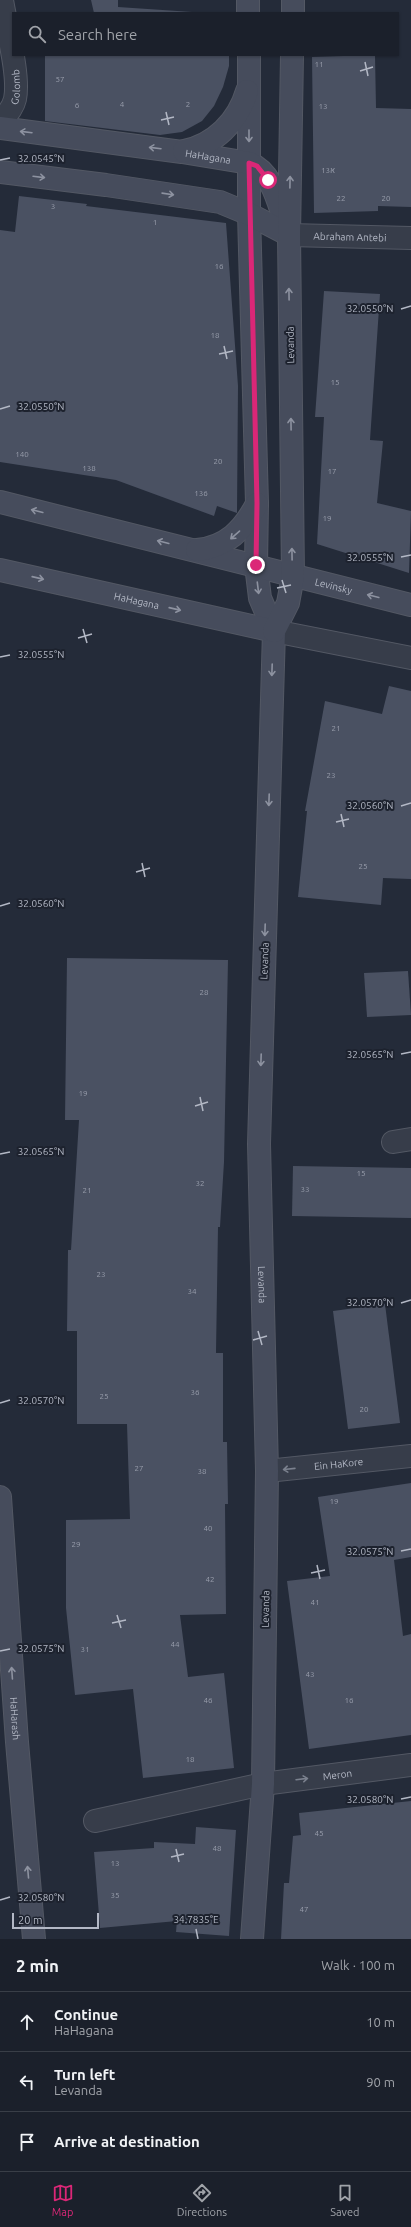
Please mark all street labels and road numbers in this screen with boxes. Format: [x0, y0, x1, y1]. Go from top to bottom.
street label: Golomb [9, 68, 22, 106]
street label: HaHagana [184, 148, 232, 166]
street label: Abraham Antebi [313, 231, 387, 243]
street label: Levanda [285, 326, 296, 364]
street label: Levinsky [314, 576, 353, 596]
street label: HaHagana [113, 591, 160, 611]
street label: Levanda [258, 942, 271, 980]
street label: Levanda [256, 1266, 268, 1303]
street label: Ein HaKore [314, 1456, 364, 1472]
street label: Levanda [260, 1590, 271, 1628]
street label: HaHarash [8, 1697, 22, 1740]
street label: Meron [322, 1768, 353, 1782]

